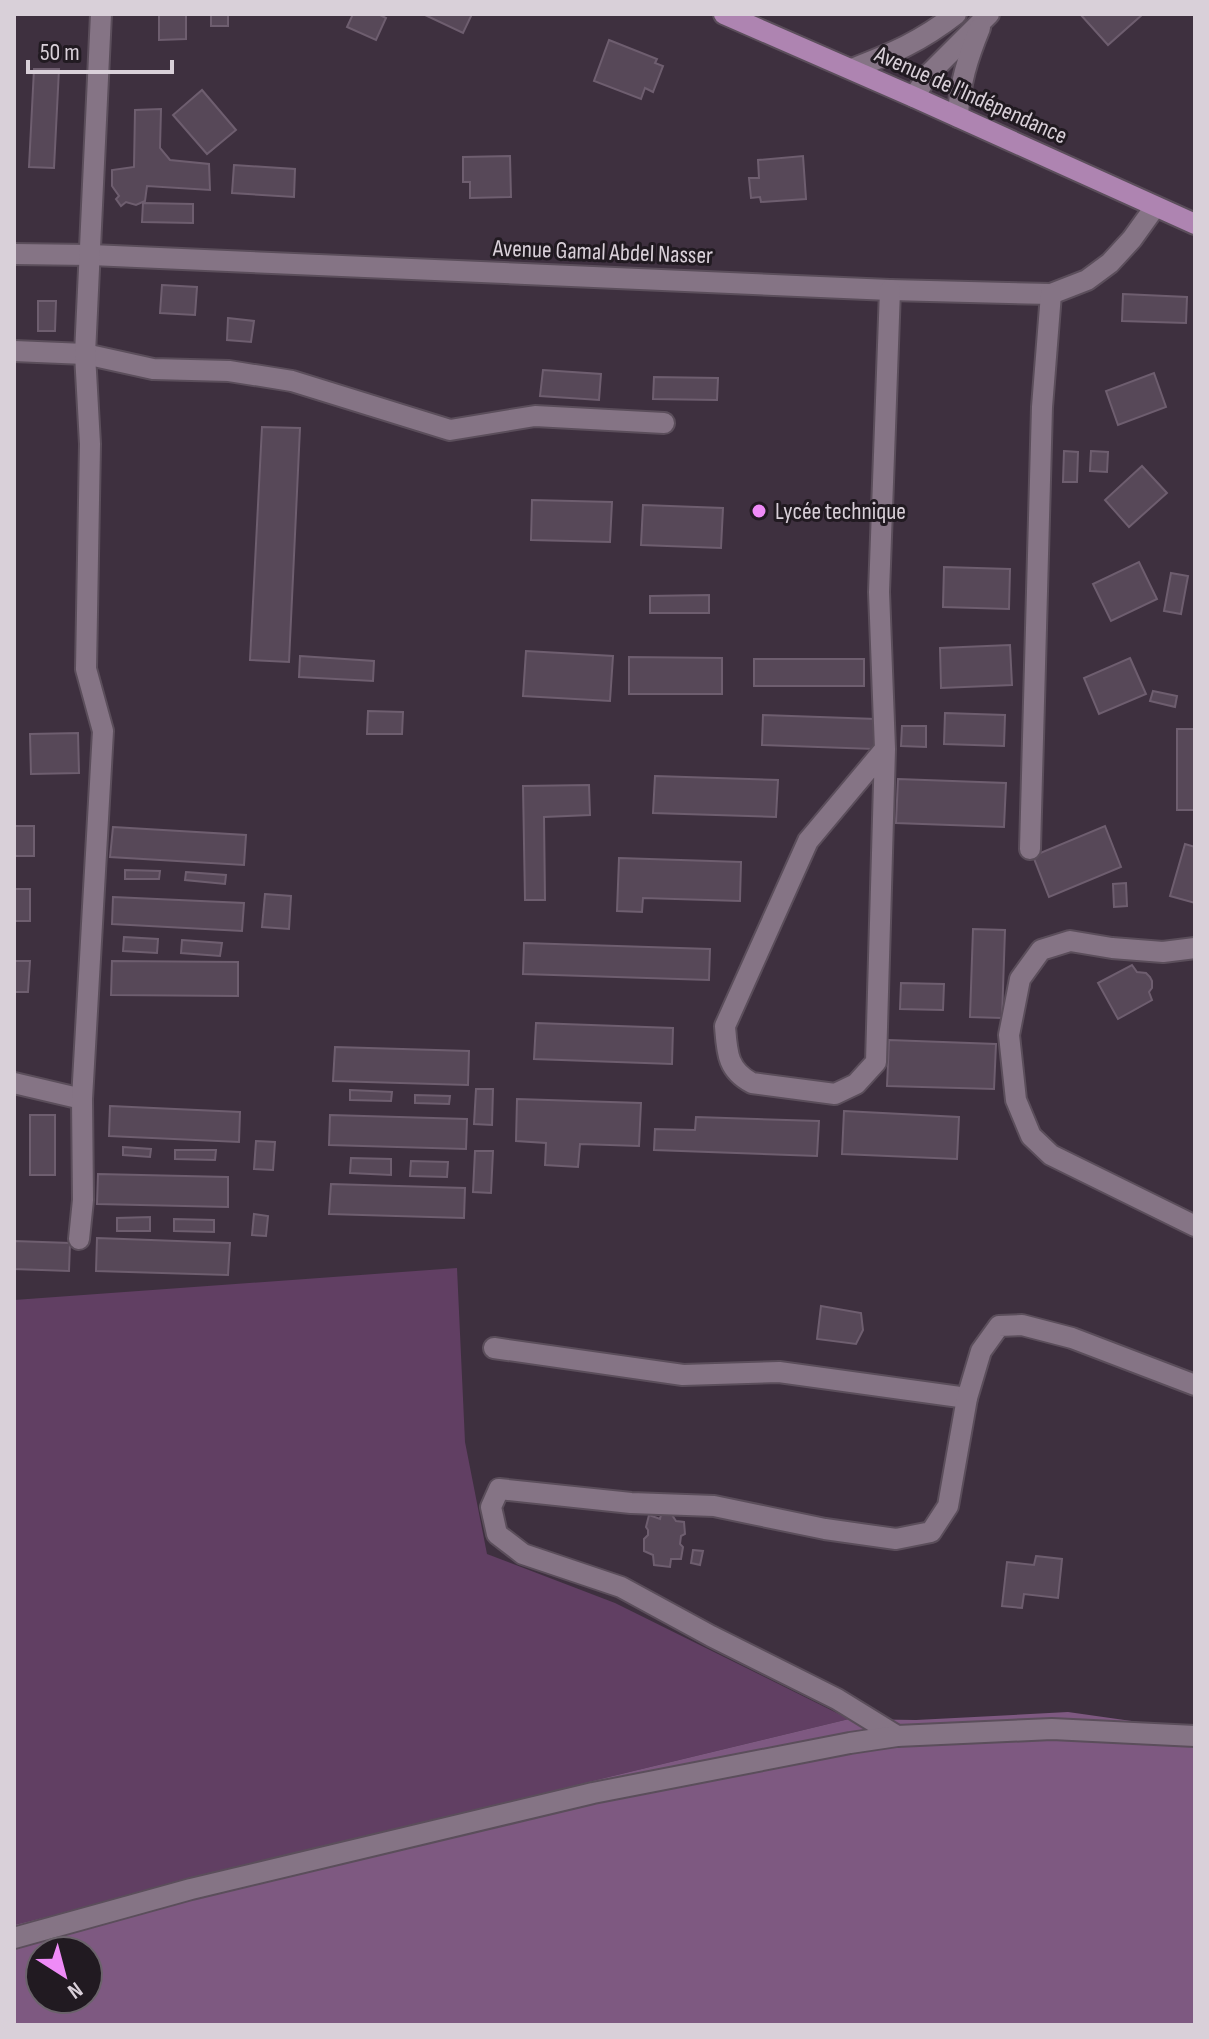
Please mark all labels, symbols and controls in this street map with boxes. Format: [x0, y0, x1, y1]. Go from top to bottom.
scale bar [28, 24, 172, 74]
text: 50 m [40, 38, 80, 67]
street label: Avenue de l'Indépendance [869, 39, 1072, 150]
street label: Avenue Gamal Abdel Nasser [492, 234, 714, 270]
place label: Lycée technique [775, 497, 906, 526]
marker: Lycée technique [750, 502, 768, 520]
north arrow [24, 1935, 104, 2015]
text: N [62, 1976, 88, 2004]

